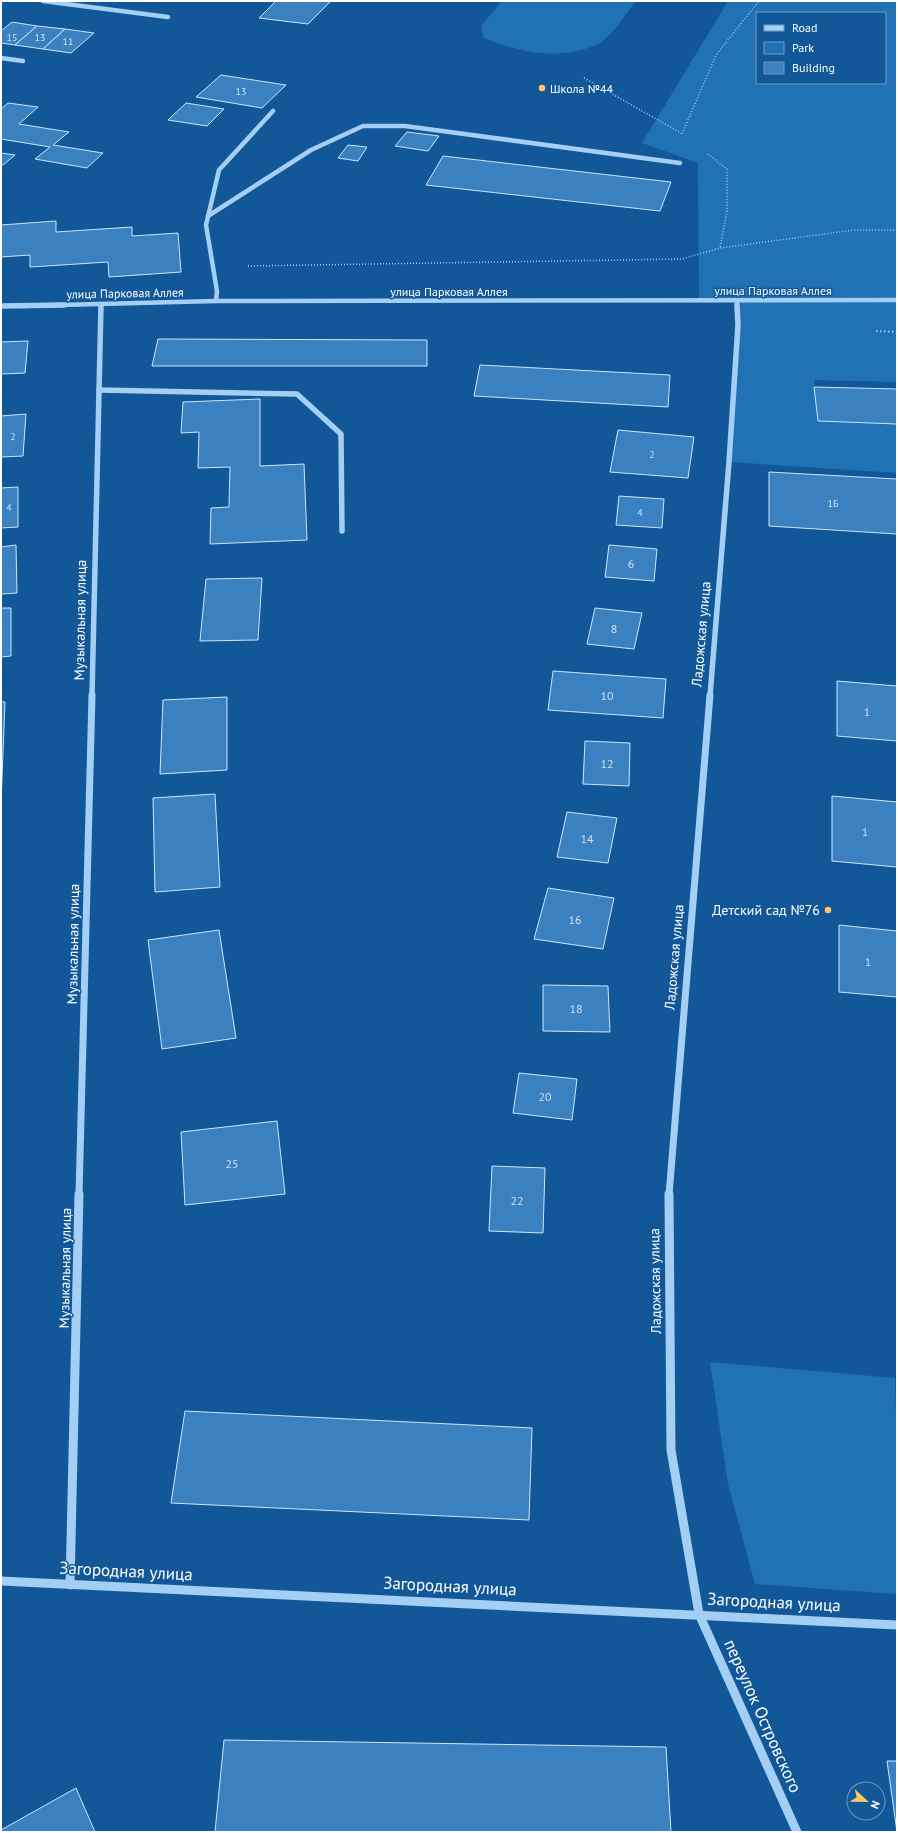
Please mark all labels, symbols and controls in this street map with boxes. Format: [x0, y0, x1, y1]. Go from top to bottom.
legend [756, 12, 886, 84]
text: Road [792, 20, 817, 35]
house number: 15 [7, 31, 17, 44]
house number: 13 [35, 31, 45, 44]
house number: 11 [63, 35, 73, 48]
text: Park [792, 40, 814, 55]
text: Building [792, 60, 835, 75]
place label: Школа №44 [550, 81, 613, 96]
marker: Школа №44 [537, 83, 547, 93]
house number: 13 [236, 85, 246, 98]
street label: улица Парковая Аллея [714, 283, 832, 298]
street label: улица Парковая Аллея [66, 284, 184, 302]
street label: улица Парковая Аллея [390, 284, 508, 299]
house number: 2 [10, 430, 16, 443]
house number: 2 [649, 448, 655, 461]
house number: 1Б [828, 497, 839, 510]
house number: 4 [6, 501, 12, 514]
house number: 4 [637, 506, 643, 519]
house number: 6 [628, 556, 634, 571]
street label: Музыкальная улица [70, 559, 90, 681]
street label: Ладожская улица [687, 580, 715, 688]
house number: 8 [611, 621, 617, 636]
house number: 10 [600, 688, 614, 703]
house number: 1 [864, 704, 870, 719]
house number: 12 [600, 756, 614, 771]
house number: 1 [862, 824, 868, 839]
house number: 14 [580, 831, 594, 846]
street label: Музыкальная улица [63, 883, 83, 1005]
place label: Детский сад №76 [712, 901, 820, 919]
street label: Ладожская улица [660, 903, 688, 1011]
marker: Детский сад №76 [823, 905, 833, 915]
house number: 16 [568, 912, 582, 927]
house number: 1 [865, 954, 871, 969]
house number: 18 [569, 1001, 583, 1016]
house number: 20 [538, 1089, 552, 1104]
house number: 25 [225, 1156, 239, 1171]
house number: 22 [510, 1193, 524, 1208]
street label: Музыкальная улица [55, 1207, 75, 1329]
street label: Ладожская улица [645, 1228, 665, 1335]
street label: Загородная улица [59, 1557, 193, 1585]
street label: Загородная улица [383, 1572, 517, 1600]
street label: Загородная улица [707, 1588, 841, 1616]
street label: переулок Островского [719, 1636, 807, 1796]
north arrow [846, 1781, 886, 1821]
text: N [867, 1799, 883, 1811]

